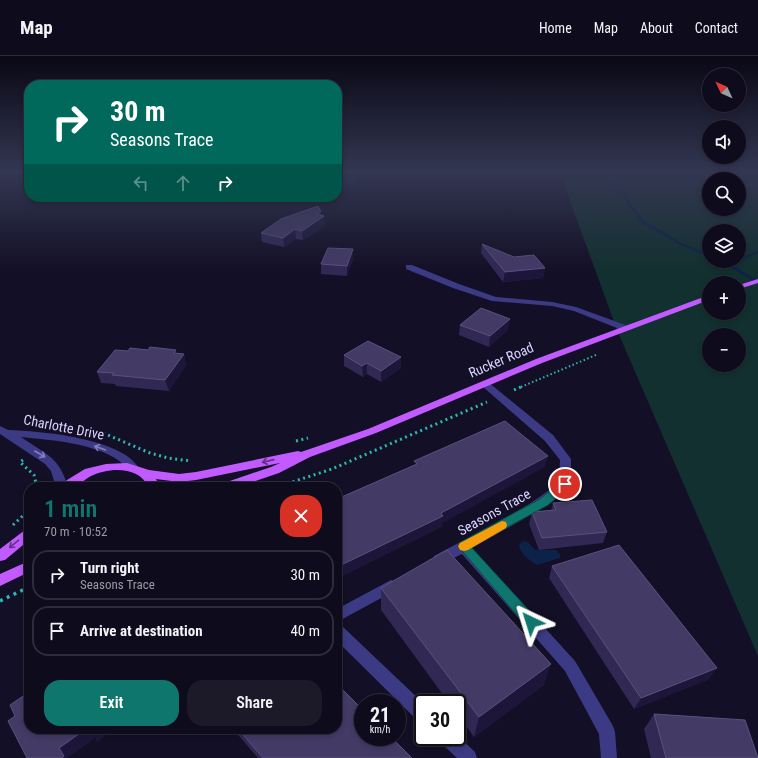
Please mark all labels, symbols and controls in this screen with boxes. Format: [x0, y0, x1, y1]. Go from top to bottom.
text: Map [20, 16, 53, 39]
text: Home [539, 20, 572, 36]
text: Map [594, 20, 618, 36]
text: About [640, 20, 673, 36]
text: Contact [695, 20, 738, 36]
north arrow [702, 68, 746, 112]
map controls [702, 68, 746, 372]
text: 30 m [110, 95, 166, 128]
icon: right [44, 96, 96, 148]
button: sound [702, 120, 746, 164]
text: Seasons Trace [110, 129, 214, 150]
icon: left [130, 172, 152, 194]
icon: ahead [172, 172, 194, 194]
icon: right [214, 172, 236, 194]
button: search [702, 172, 746, 216]
button: layers [702, 224, 746, 268]
button: + [702, 276, 746, 320]
button: − [702, 328, 746, 372]
street label: Rucker Road [466, 339, 536, 381]
street label: Charlotte Drive [22, 411, 106, 443]
one-way arrow [95, 444, 107, 452]
one-way arrow [34, 451, 46, 459]
one-way arrow [262, 457, 275, 465]
pin [548, 467, 582, 501]
icon: arrive [554, 473, 576, 495]
street label: Seasons Trace [455, 485, 533, 539]
text: 1 min [44, 495, 97, 523]
button: close [280, 495, 322, 537]
text: 70 m · 10:52 [44, 524, 107, 539]
one-way arrow [9, 540, 20, 549]
text: Turn right [80, 559, 139, 577]
icon: right [46, 564, 68, 586]
text: 30 m [290, 566, 320, 584]
text: Seasons Trace [80, 577, 155, 592]
position arrow [510, 601, 552, 643]
icon: arrive [46, 620, 68, 642]
text: Arrive at destination [80, 622, 203, 640]
text: 40 m [290, 622, 320, 640]
button: Exit [44, 680, 179, 726]
button: Share [187, 680, 322, 726]
speed limit sign: 30 [414, 694, 466, 746]
text: 21 [370, 703, 390, 727]
text: km/h [370, 724, 390, 735]

